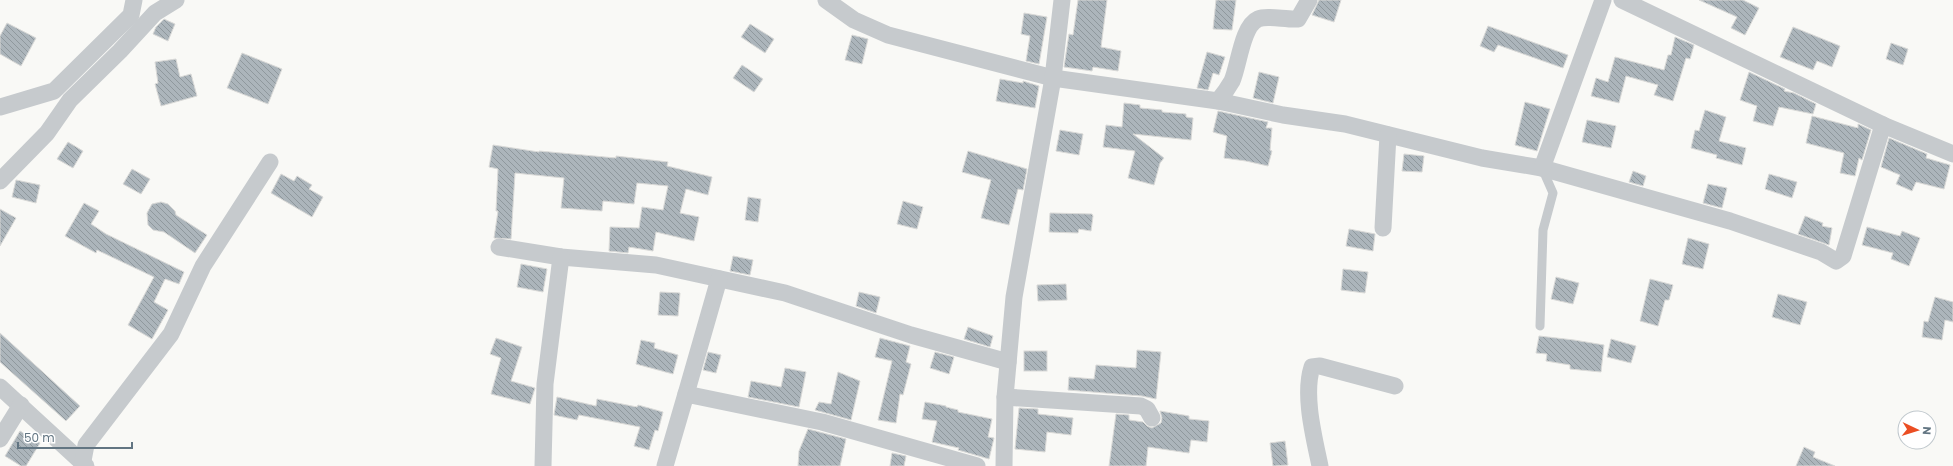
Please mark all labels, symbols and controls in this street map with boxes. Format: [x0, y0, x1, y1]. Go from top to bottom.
north arrow [1897, 410, 1937, 450]
scale bar [18, 424, 132, 450]
text: N [1919, 426, 1935, 435]
text: 50 m [24, 429, 55, 446]

